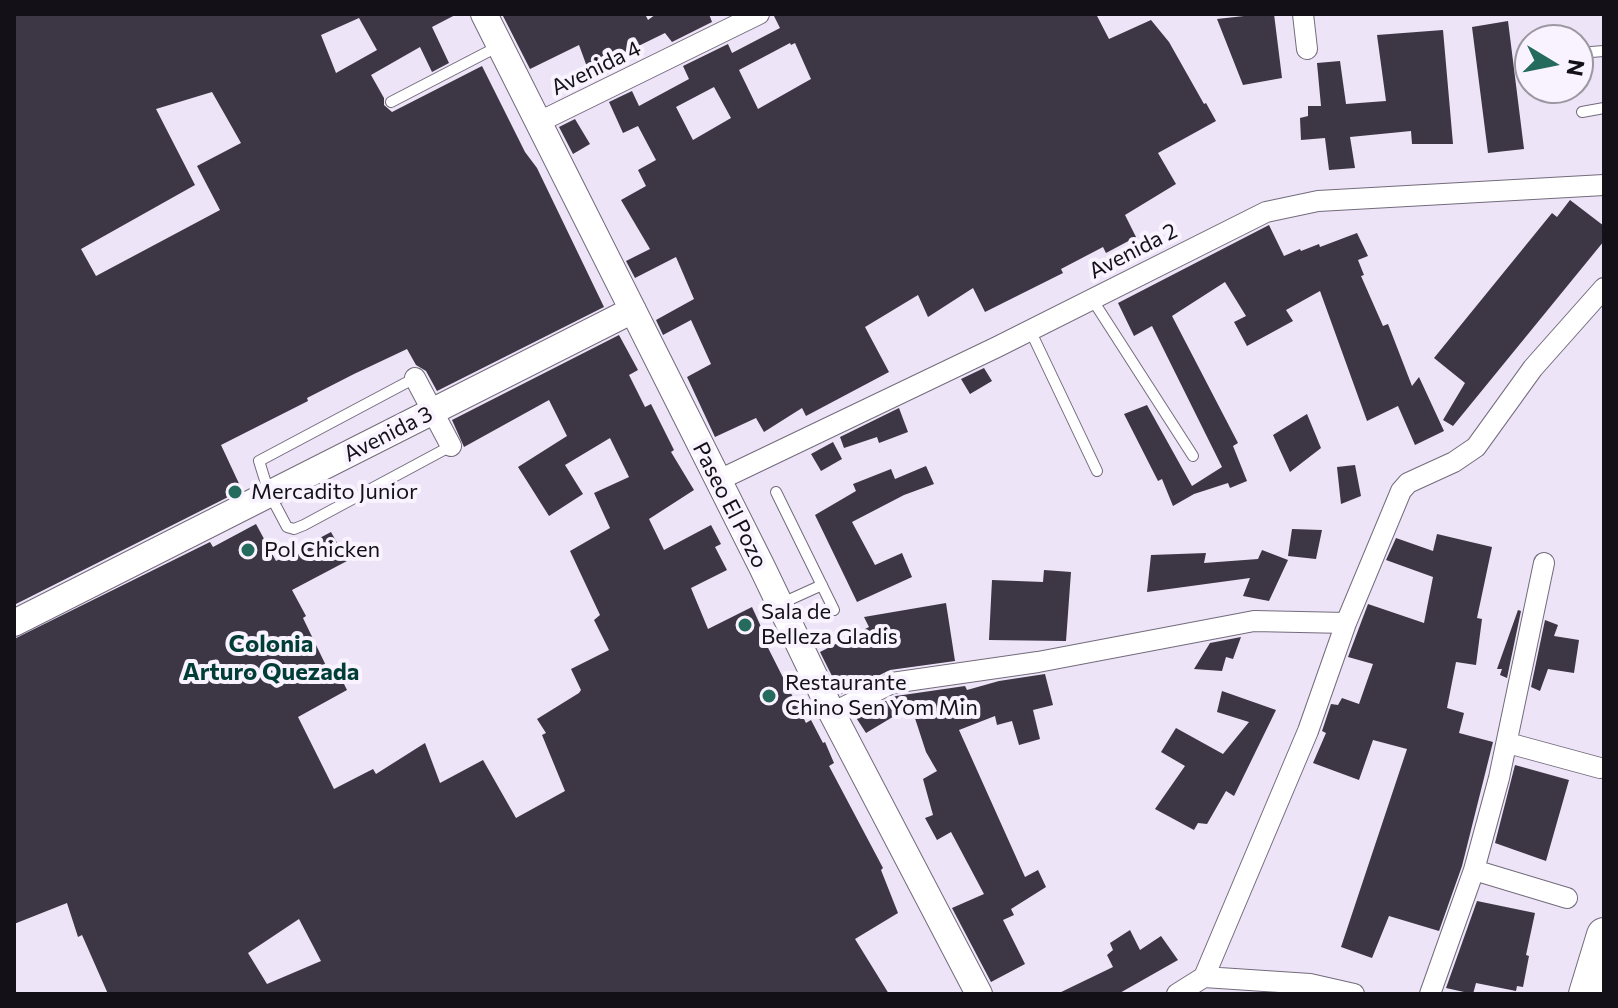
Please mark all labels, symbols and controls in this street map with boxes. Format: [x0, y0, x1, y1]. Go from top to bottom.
north arrow [1514, 24, 1594, 104]
street label: Avenida 4 [547, 35, 645, 101]
text: N [1561, 57, 1591, 78]
street label: Avenida 2 [1084, 218, 1182, 284]
street label: Avenida 3 [339, 400, 437, 468]
street label: Paseo El Pozo [687, 438, 773, 572]
place label: Mercadito Junior [251, 479, 418, 505]
marker: Mercadito Junior [226, 483, 244, 501]
place label: Pol Chicken [264, 537, 380, 563]
marker: Pol Chicken [239, 541, 257, 559]
place label: Sala de Belleza Gladis [761, 599, 898, 650]
marker: Sala de Belleza Gladis [736, 616, 754, 634]
district label: Colonia Arturo Quezada [182, 630, 360, 686]
place label: Restaurante Chino Sen Yom Min [785, 670, 978, 722]
marker: Restaurante Chino Sen Yom Min [760, 687, 778, 705]

